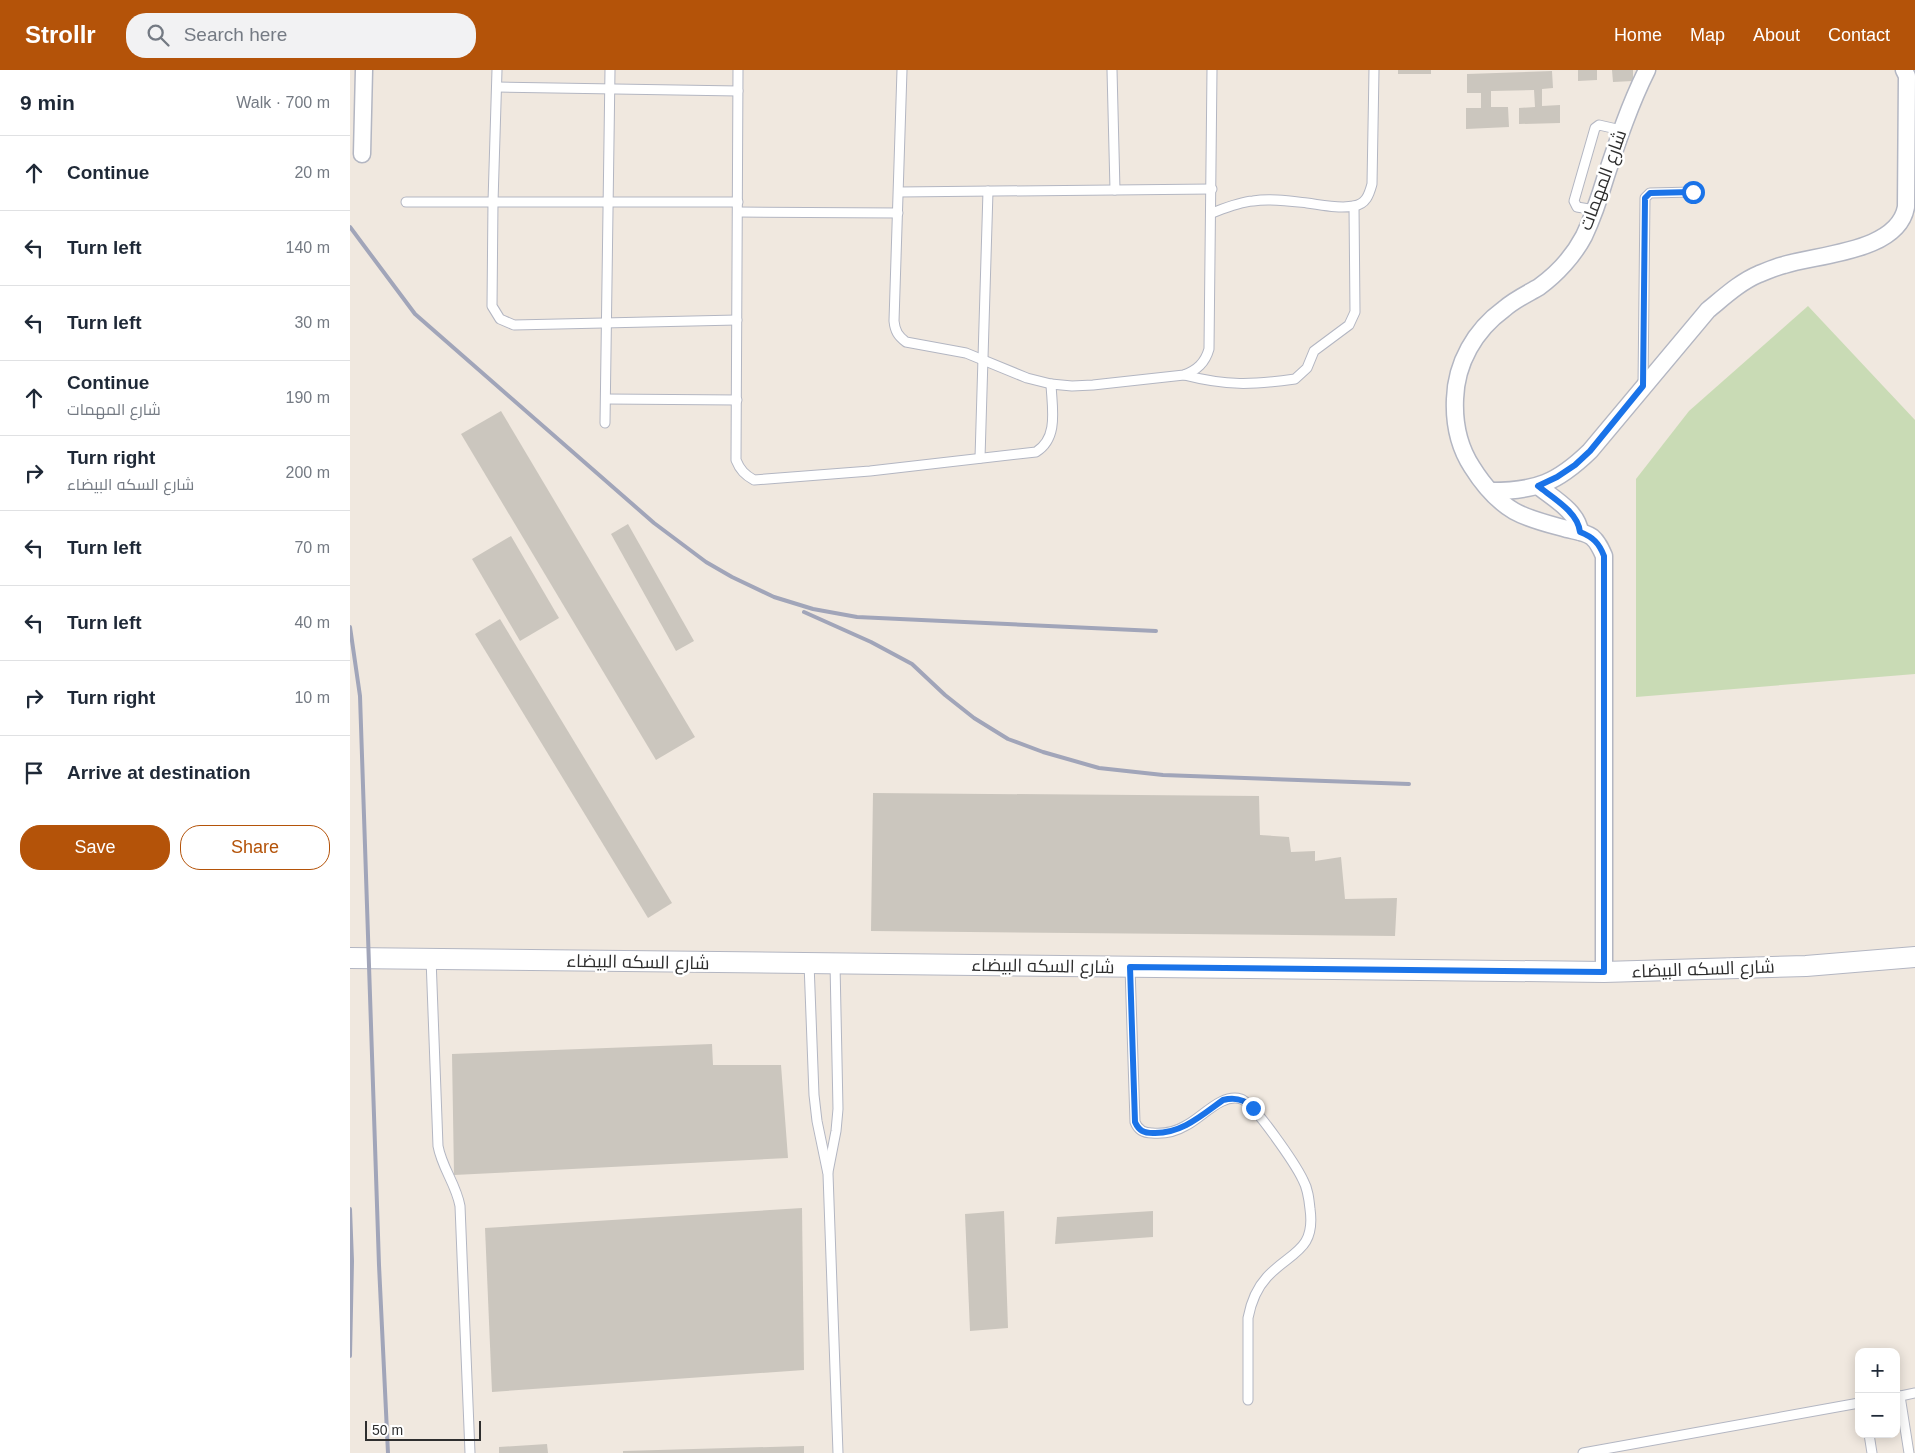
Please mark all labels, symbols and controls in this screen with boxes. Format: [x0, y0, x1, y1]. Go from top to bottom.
search box [126, 13, 476, 58]
text: Strollr [25, 21, 96, 48]
icon: search [144, 21, 172, 49]
text: Search here [184, 24, 287, 45]
text: Home [1614, 25, 1662, 45]
text: Map [1690, 25, 1725, 45]
text: About [1753, 25, 1800, 45]
text: Contact [1828, 25, 1890, 45]
text: 9 min [20, 91, 75, 114]
text: Walk · 700 m [236, 94, 330, 111]
street label: شارع المهمات [1576, 127, 1632, 234]
icon: ahead [20, 159, 48, 187]
text: Continue [67, 162, 149, 183]
text: 20 m [294, 164, 330, 181]
route start [1682, 181, 1705, 204]
icon: left [20, 234, 48, 262]
text: Turn left [67, 237, 142, 258]
text: 140 m [286, 239, 330, 256]
icon: left [20, 309, 48, 337]
text: Turn left [67, 312, 142, 333]
text: 30 m [294, 314, 330, 331]
text: Continue [67, 372, 149, 393]
icon: ahead [20, 384, 48, 412]
text: 190 m [286, 389, 330, 406]
text: شارع المهمات [67, 401, 161, 418]
text: Turn right [67, 447, 155, 468]
icon: right [20, 459, 48, 487]
text: 200 m [286, 464, 330, 481]
text: شارع السكه البيضاء [67, 476, 194, 493]
icon: left [20, 534, 48, 562]
text: Turn left [67, 537, 142, 558]
text: 70 m [294, 539, 330, 556]
icon: left [20, 609, 48, 637]
text: Turn left [67, 612, 142, 633]
text: 40 m [294, 614, 330, 631]
icon: right [20, 684, 48, 712]
text: Turn right [67, 687, 155, 708]
text: 10 m [294, 689, 330, 706]
icon: arrive [20, 759, 48, 787]
text: Arrive at destination [67, 762, 251, 783]
button: Save [20, 825, 170, 870]
button: Share [180, 825, 330, 870]
street label: شارع السكه البيضاء [566, 951, 710, 975]
street label: شارع السكه البيضاء [971, 955, 1115, 979]
street label: شارع السكه البيضاء [1631, 957, 1775, 983]
route end [1242, 1097, 1265, 1120]
map controls [1855, 1348, 1900, 1438]
button: + [1855, 1348, 1900, 1393]
button: − [1855, 1393, 1900, 1438]
scale bar [365, 1418, 481, 1441]
text: 50 m [372, 1422, 403, 1438]

